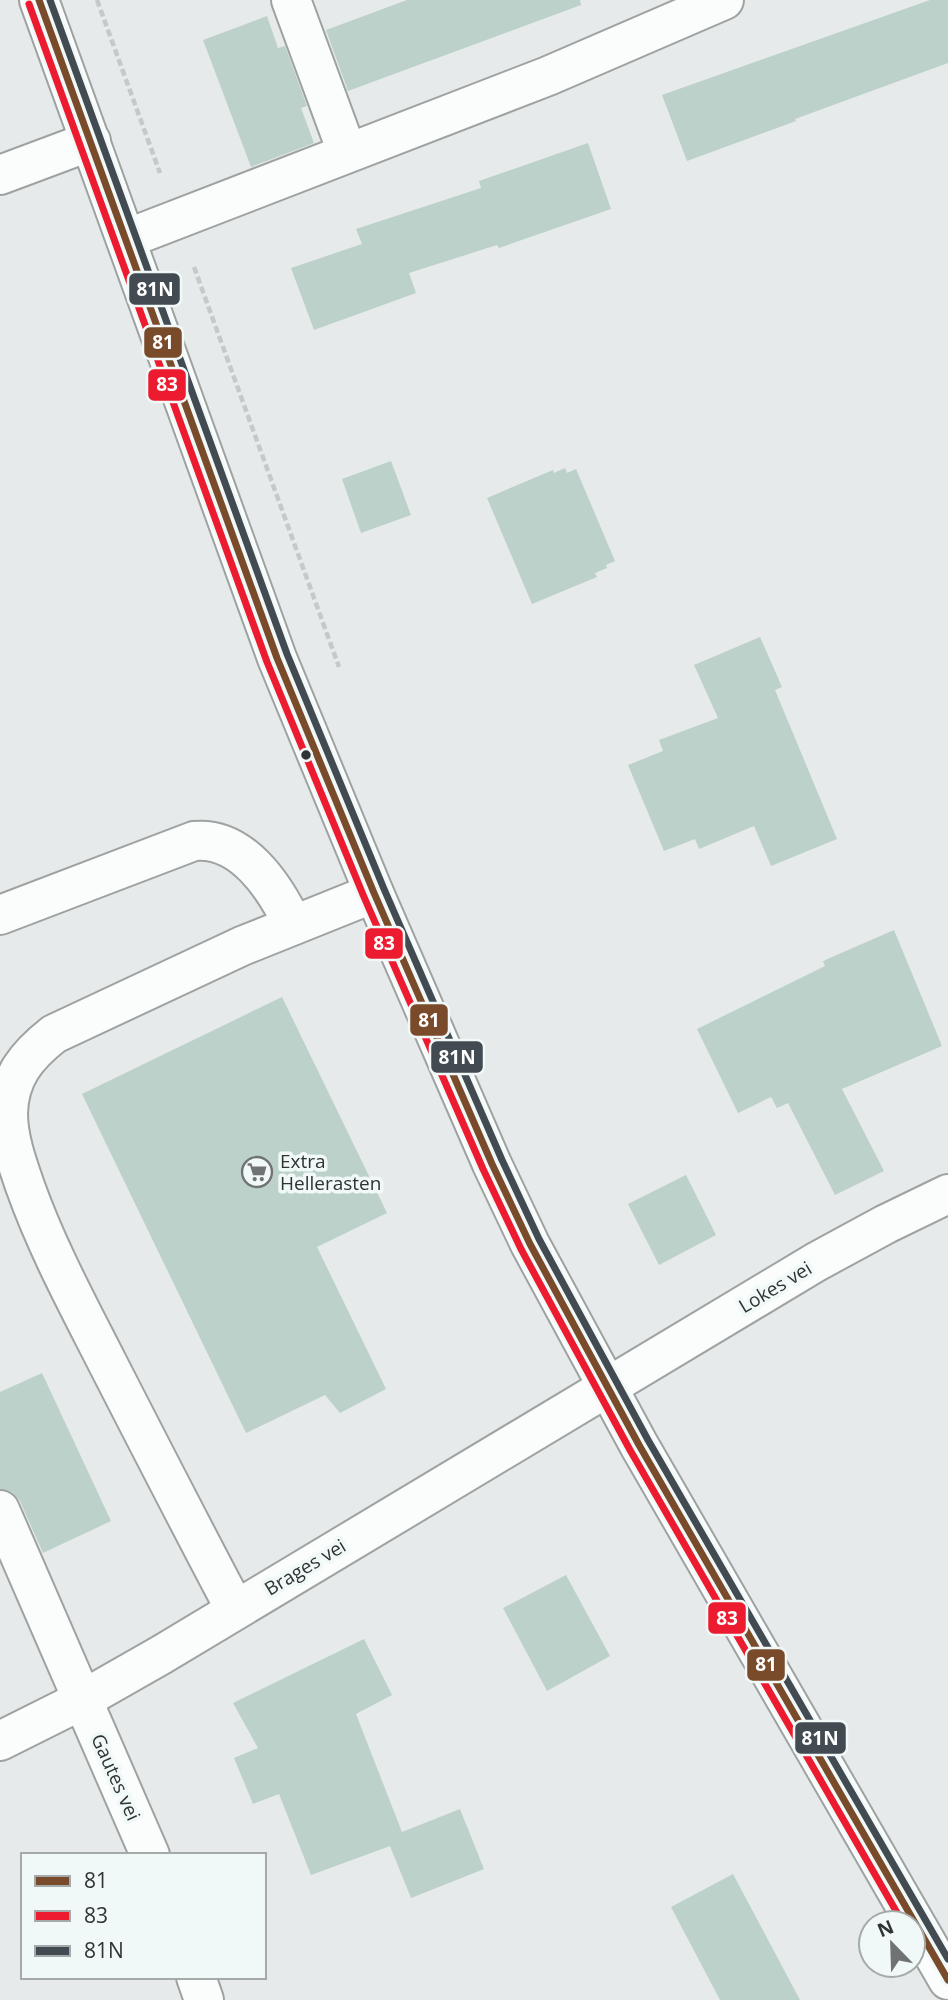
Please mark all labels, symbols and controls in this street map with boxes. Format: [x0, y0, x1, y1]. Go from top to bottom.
line badge: 81N [128, 272, 181, 306]
text: 81N [136, 276, 174, 302]
line badge: 81 [143, 326, 183, 359]
text: 81 [152, 329, 174, 355]
line badge: 83 [147, 368, 187, 402]
text: 83 [156, 371, 178, 397]
unlabelled marker [299, 748, 313, 762]
line badge: 83 [364, 927, 404, 960]
text: 83 [373, 930, 395, 956]
line badge: 81 [409, 1003, 449, 1037]
text: 81 [418, 1007, 440, 1033]
line badge: 81N [430, 1040, 484, 1074]
text: 81N [438, 1044, 476, 1070]
place label: Extra Hellerasten [280, 1148, 381, 1196]
supermarket icon: Extra Hellerasten [240, 1155, 274, 1189]
street label: Lokes vei [734, 1255, 816, 1319]
street label: Brages vei [260, 1533, 350, 1601]
line badge: 83 [707, 1601, 747, 1635]
text: 83 [716, 1605, 738, 1631]
line badge: 81 [746, 1648, 786, 1682]
text: 81 [755, 1651, 777, 1677]
line badge: 81N [794, 1721, 847, 1755]
text: 81N [801, 1725, 839, 1751]
street label: Gautes vei [85, 1729, 147, 1825]
legend [21, 1853, 266, 1979]
text: 81 [84, 1866, 108, 1894]
text: 83 [84, 1901, 108, 1929]
north arrow [857, 1909, 927, 1979]
text: N [873, 1913, 898, 1943]
text: 81N [84, 1936, 124, 1964]

